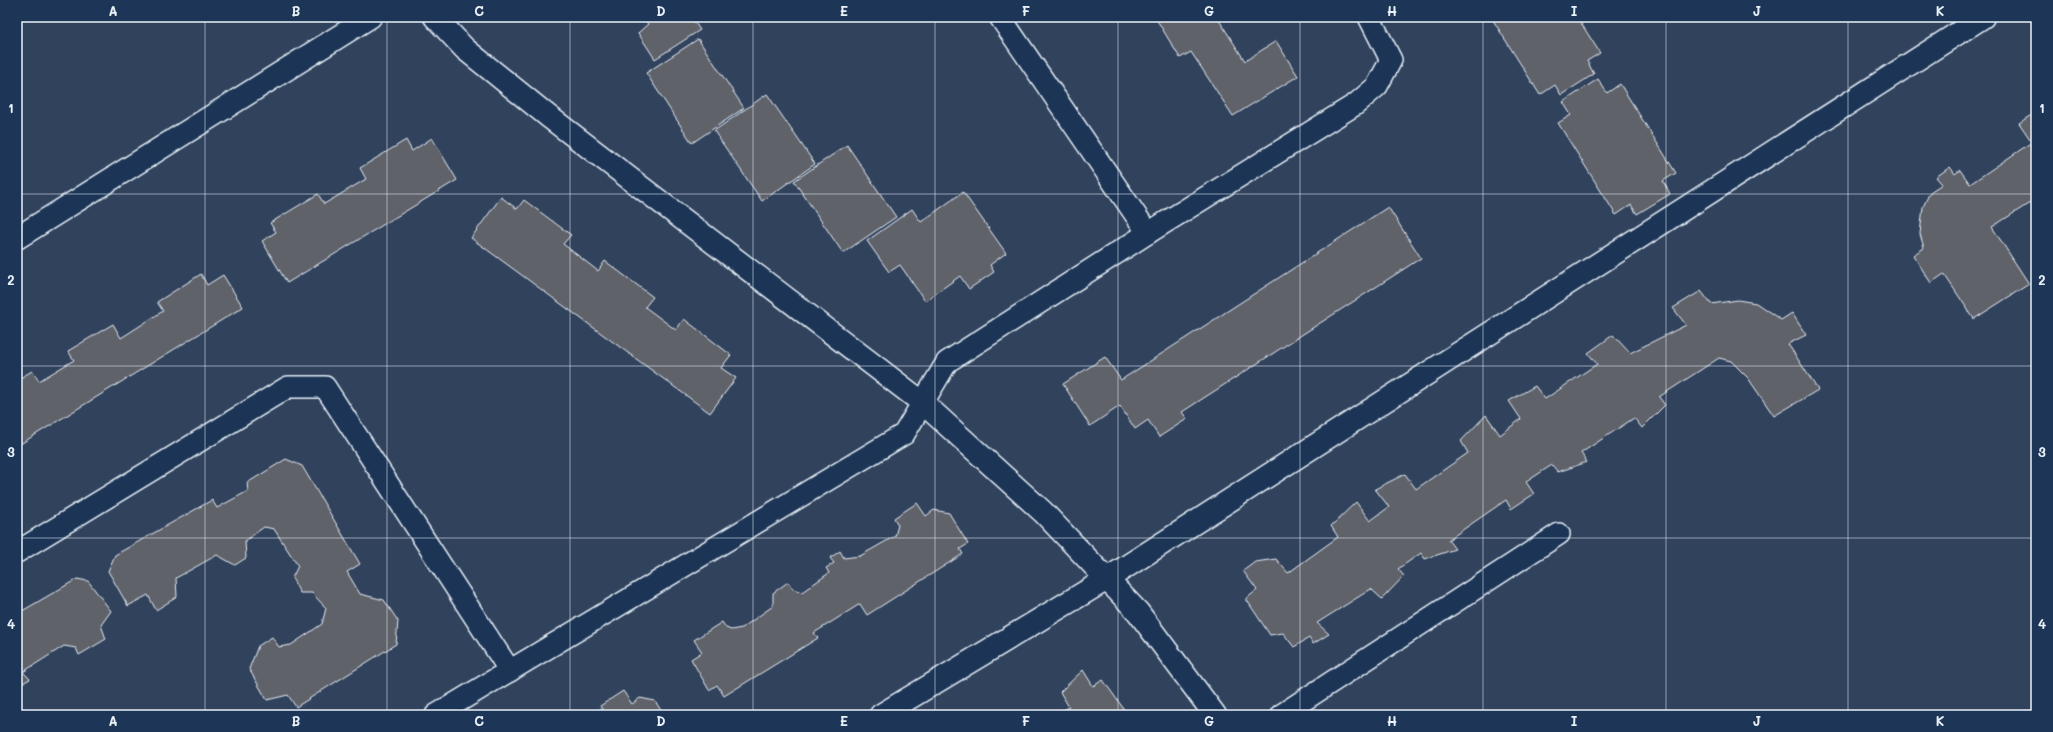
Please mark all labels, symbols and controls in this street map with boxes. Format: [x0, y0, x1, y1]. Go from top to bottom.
text: A [108, 2, 118, 19]
text: B [292, 2, 301, 19]
text: C [474, 2, 484, 19]
text: D [656, 2, 666, 19]
text: E [840, 2, 848, 19]
text: F [1022, 2, 1030, 19]
text: G [1204, 2, 1214, 19]
text: H [1387, 2, 1397, 19]
text: I [1571, 2, 1578, 19]
text: J [1753, 2, 1761, 19]
text: K [1936, 2, 1945, 19]
text: 1 [8, 99, 14, 116]
text: 1 [2039, 99, 2045, 116]
text: 2 [7, 271, 15, 288]
text: 2 [2038, 271, 2046, 288]
text: 3 [7, 443, 15, 460]
text: 3 [2038, 443, 2046, 460]
text: 4 [7, 615, 15, 632]
text: 4 [2038, 615, 2046, 632]
text: A [108, 712, 118, 729]
text: B [292, 712, 301, 729]
text: C [474, 712, 484, 729]
text: D [656, 712, 666, 729]
text: E [840, 712, 848, 729]
text: F [1022, 712, 1030, 729]
text: G [1204, 712, 1214, 729]
text: H [1387, 712, 1397, 729]
text: I [1571, 712, 1578, 729]
text: J [1753, 712, 1761, 729]
text: K [1936, 712, 1945, 729]

